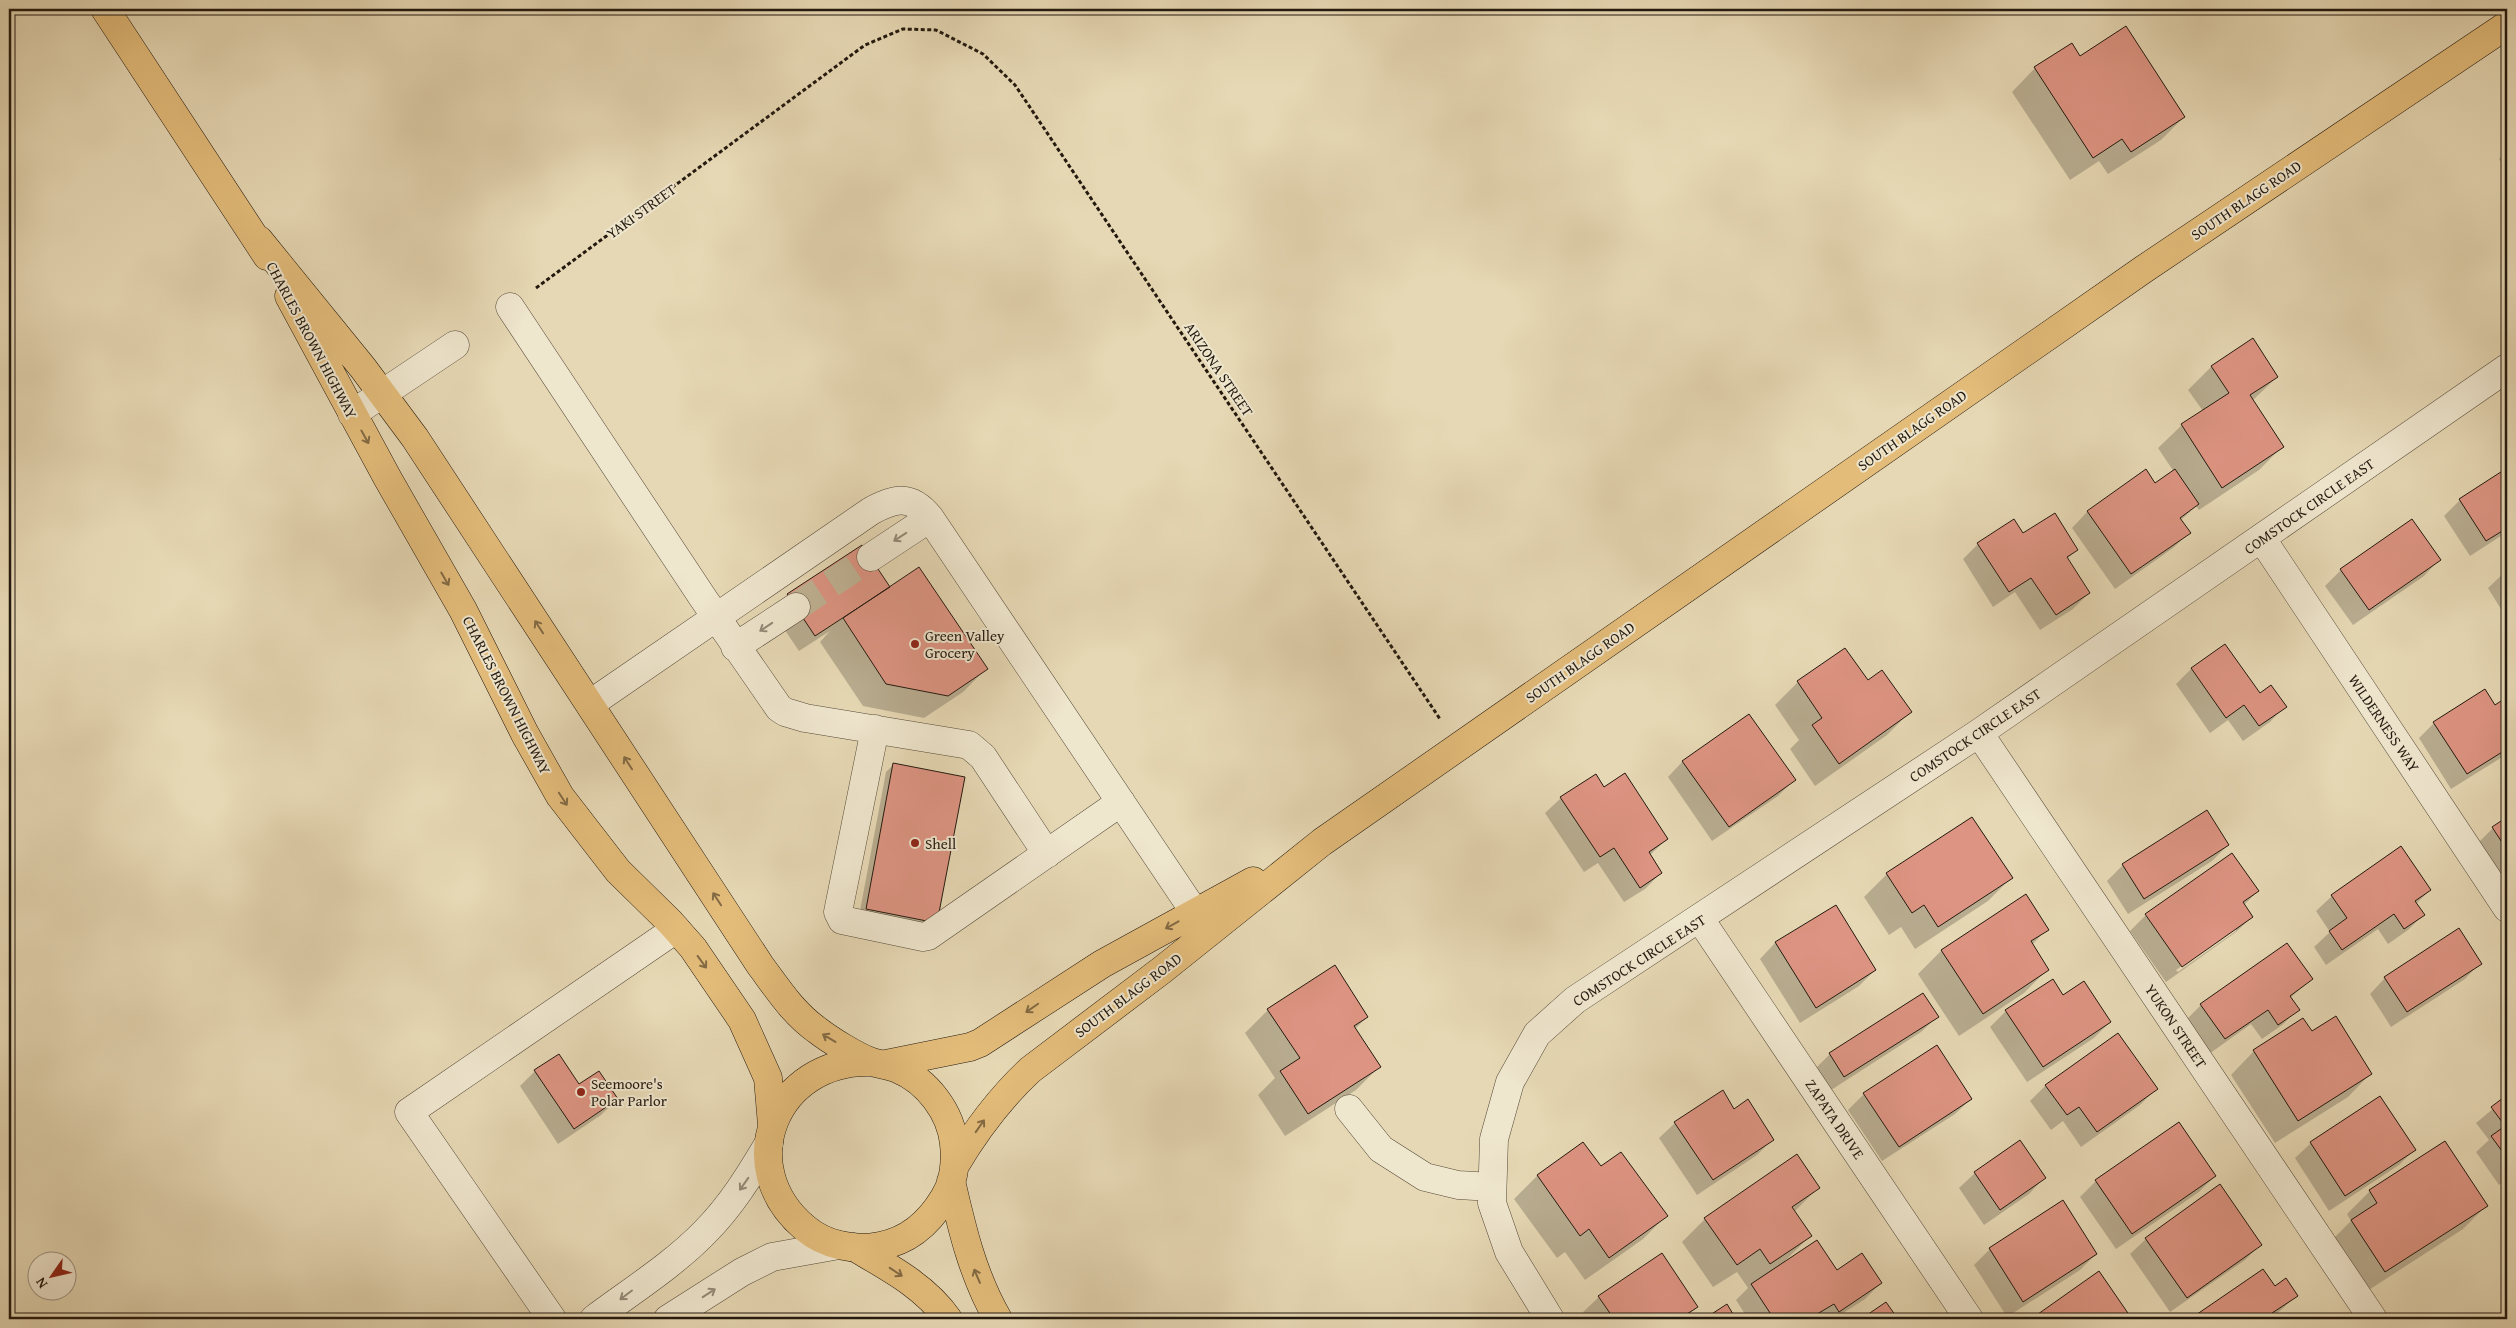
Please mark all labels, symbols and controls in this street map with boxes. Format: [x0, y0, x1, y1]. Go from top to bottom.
street label: SOUTH BLAGG ROAD [2187, 155, 2305, 245]
street label: YAKI STREET [602, 178, 681, 244]
street label: CHARLES BROWN HIGHWAY [262, 258, 362, 422]
street label: ARIZONA STREET [1180, 318, 1259, 421]
street label: SOUTH BLAGG ROAD [1853, 384, 1971, 476]
one-way arrow [361, 429, 370, 444]
street label: COMSTOCK CIRCLE EAST [2240, 453, 2379, 559]
one-way arrow [894, 533, 908, 543]
one-way arrow [440, 571, 450, 585]
street label: CHARLES BROWN HIGHWAY [458, 612, 556, 778]
street label: SOUTH BLAGG ROAD [1521, 616, 1639, 708]
one-way arrow [534, 620, 544, 634]
one-way arrow [759, 622, 773, 632]
place label: Green Valley Grocery [925, 625, 1005, 663]
marker: Green Valley Grocery [909, 638, 921, 650]
street label: WILDERNESS WAY [2343, 670, 2425, 776]
street label: COMSTOCK CIRCLE EAST [1905, 683, 2046, 787]
one-way arrow [623, 756, 633, 770]
one-way arrow [557, 792, 568, 806]
place label: Shell [925, 833, 956, 854]
marker: Shell [909, 837, 921, 849]
one-way arrow [712, 892, 722, 906]
street label: COMSTOCK CIRCLE EAST [1568, 909, 1710, 1011]
one-way arrow [1166, 921, 1180, 931]
street label: SOUTH BLAGG ROAD [1070, 948, 1186, 1042]
one-way arrow [697, 955, 707, 969]
street label: YUKON STREET [2140, 980, 2212, 1073]
one-way arrow [1026, 1003, 1040, 1013]
one-way arrow [822, 1033, 836, 1043]
place label: Seemoore's Polar Parlor [591, 1073, 667, 1111]
street label: ZAPATA DRIVE [1800, 1075, 1870, 1163]
marker: Seemoore's Polar Parlor [575, 1086, 587, 1098]
one-way arrow [975, 1119, 985, 1133]
one-way arrow [739, 1177, 749, 1191]
north arrow [28, 1250, 78, 1300]
one-way arrow [888, 1268, 902, 1278]
one-way arrow [971, 1269, 981, 1284]
text: N [30, 1273, 52, 1293]
one-way arrow [701, 1288, 715, 1298]
one-way arrow [620, 1289, 633, 1300]

